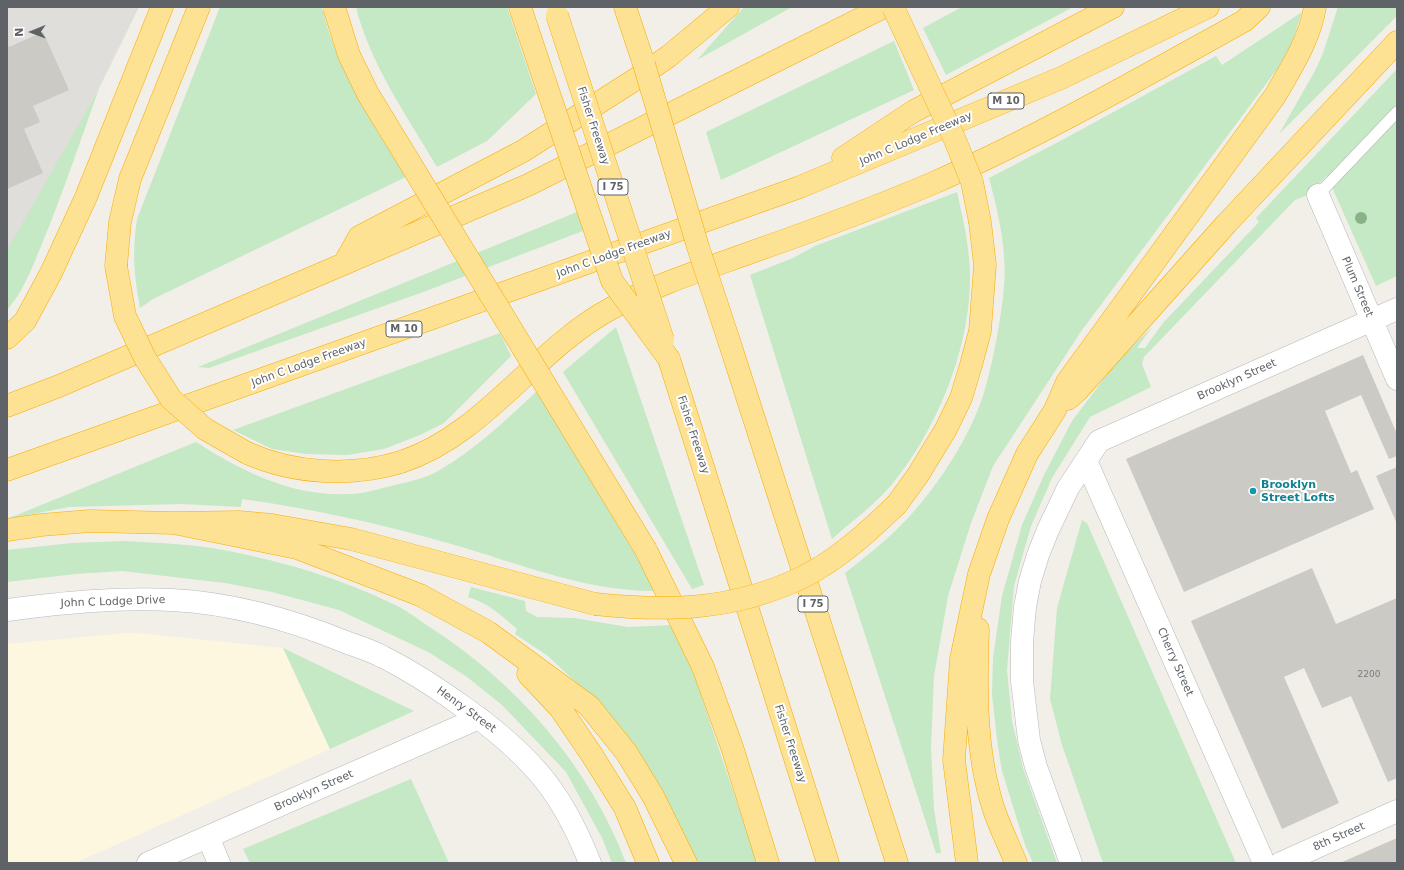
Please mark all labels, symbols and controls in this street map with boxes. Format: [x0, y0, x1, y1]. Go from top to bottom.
north arrow [12, 12, 52, 52]
text: N [13, 27, 26, 37]
street label: Fisher Freeway [574, 85, 612, 167]
road number: M 10 [988, 93, 1024, 109]
street label: John C Lodge Freeway [858, 109, 974, 169]
road number: I 75 [598, 179, 628, 195]
street label: John C Lodge Freeway [555, 227, 673, 281]
street label: Plum Street [1338, 255, 1376, 319]
road number: M 10 [386, 321, 422, 337]
street label: John C Lodge Freeway [250, 336, 368, 390]
street label: Brooklyn Street [1195, 357, 1279, 403]
street label: Fisher Freeway [674, 394, 712, 476]
place label: Brooklyn Street Lofts [1261, 478, 1335, 504]
marker: Brooklyn Street Lofts [1248, 486, 1258, 496]
street label: John C Lodge Drive [60, 594, 166, 610]
road number: I 75 [798, 596, 828, 612]
street label: Cherry Street [1154, 626, 1196, 698]
house number: 2200 [1358, 670, 1380, 680]
street label: Henry Street [434, 684, 498, 736]
street label: Fisher Freeway [771, 703, 809, 785]
street label: Brooklyn Street [272, 768, 356, 814]
street label: 8th Street [1311, 820, 1367, 854]

